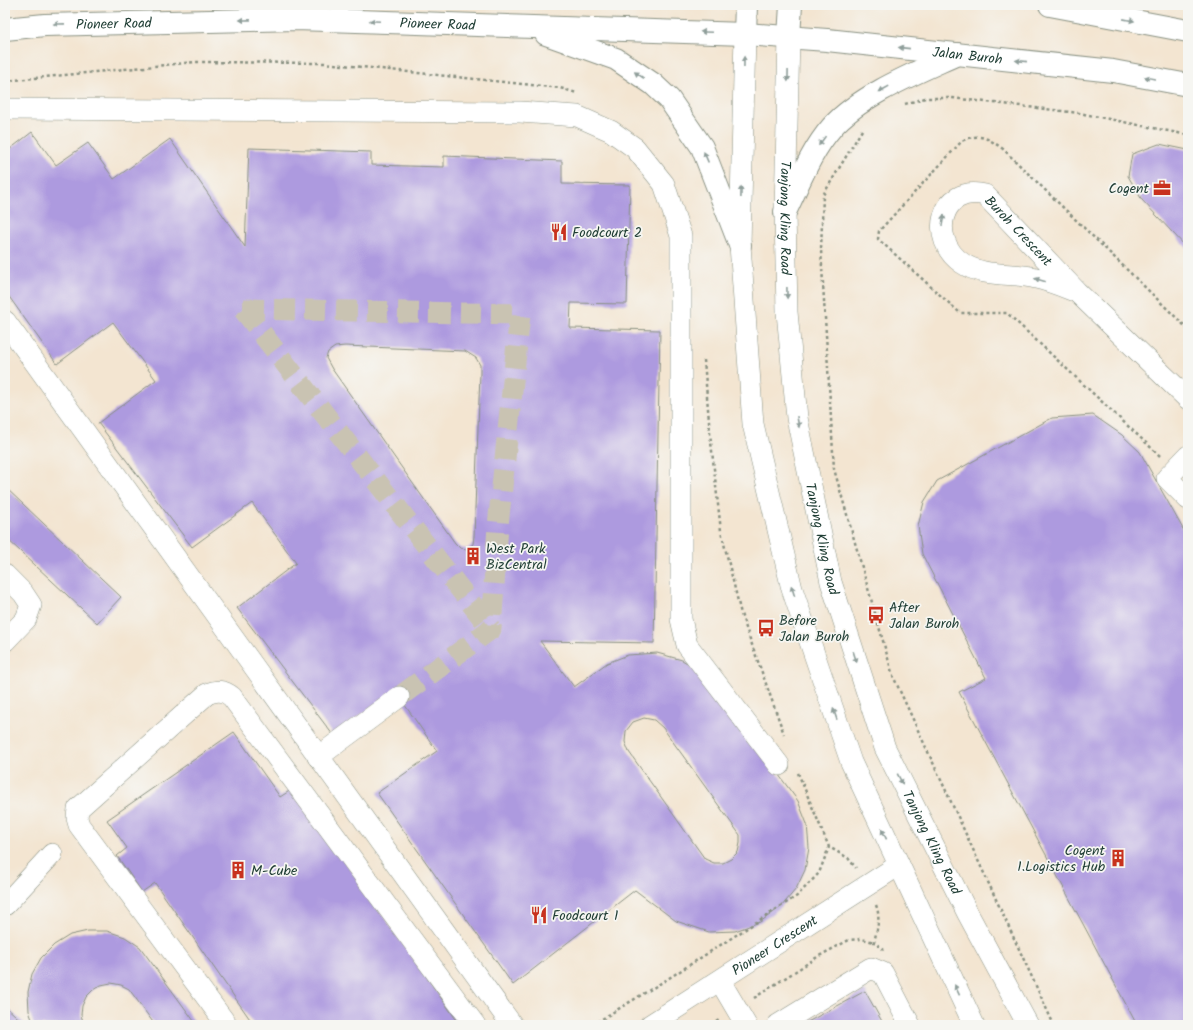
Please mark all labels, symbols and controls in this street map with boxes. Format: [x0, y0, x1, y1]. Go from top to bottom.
street label: Pioneer Road [76, 12, 153, 36]
street label: Pioneer Road [399, 12, 477, 37]
one-way arrow [238, 17, 251, 23]
one-way arrow [1123, 17, 1136, 23]
one-way arrow [369, 18, 381, 25]
one-way arrow [52, 21, 65, 27]
one-way arrow [700, 29, 712, 36]
street label: Jalan Buroh [931, 41, 1004, 71]
one-way arrow [898, 45, 910, 52]
one-way arrow [741, 56, 748, 68]
one-way arrow [1015, 58, 1027, 64]
one-way arrow [785, 70, 792, 82]
one-way arrow [633, 71, 645, 78]
one-way arrow [1144, 74, 1156, 80]
one-way arrow [878, 85, 890, 92]
one-way arrow [817, 135, 826, 146]
one-way arrow [703, 151, 709, 162]
street label: Tanjong Kling Road [773, 161, 796, 276]
place label: Cogent [1108, 178, 1150, 200]
office icon: Cogent [1152, 178, 1172, 198]
one-way arrow [738, 186, 745, 198]
street label: Buroh Crescent [979, 191, 1058, 272]
one-way arrow [940, 214, 946, 227]
restaurant icon: Foodcourt 2 [549, 222, 569, 242]
place label: Foodcourt 2 [572, 222, 642, 244]
one-way arrow [1034, 276, 1046, 282]
one-way arrow [783, 287, 790, 299]
one-way arrow [795, 416, 801, 428]
street label: Tanjong Kling Road [799, 481, 845, 599]
place label: West Park BizCentral [486, 538, 547, 576]
building icon: West Park BizCentral [463, 546, 483, 566]
one-way arrow [790, 584, 796, 596]
place label: After Jalan Buroh [889, 597, 959, 635]
bus stop icon: After Jalan Buroh [866, 605, 886, 625]
place label: Before Jalan Buroh [779, 610, 849, 648]
bus stop icon: Before Jalan Buroh [756, 618, 776, 638]
one-way arrow [852, 651, 858, 663]
one-way arrow [832, 707, 838, 719]
one-way arrow [897, 773, 903, 784]
street label: Tanjong Kling Road [896, 787, 967, 900]
one-way arrow [881, 828, 887, 840]
place label: Cogent 1.Logistics Hub [1017, 840, 1106, 878]
building icon: Cogent 1.Logistics Hub [1108, 848, 1128, 868]
building icon: M-Cube [228, 860, 248, 880]
place label: M-Cube [251, 860, 298, 882]
restaurant icon: Foodcourt 1 [529, 905, 549, 925]
place label: Foodcourt 1 [552, 905, 618, 927]
street label: Pioneer Crescent [728, 910, 823, 982]
one-way arrow [954, 984, 960, 995]

